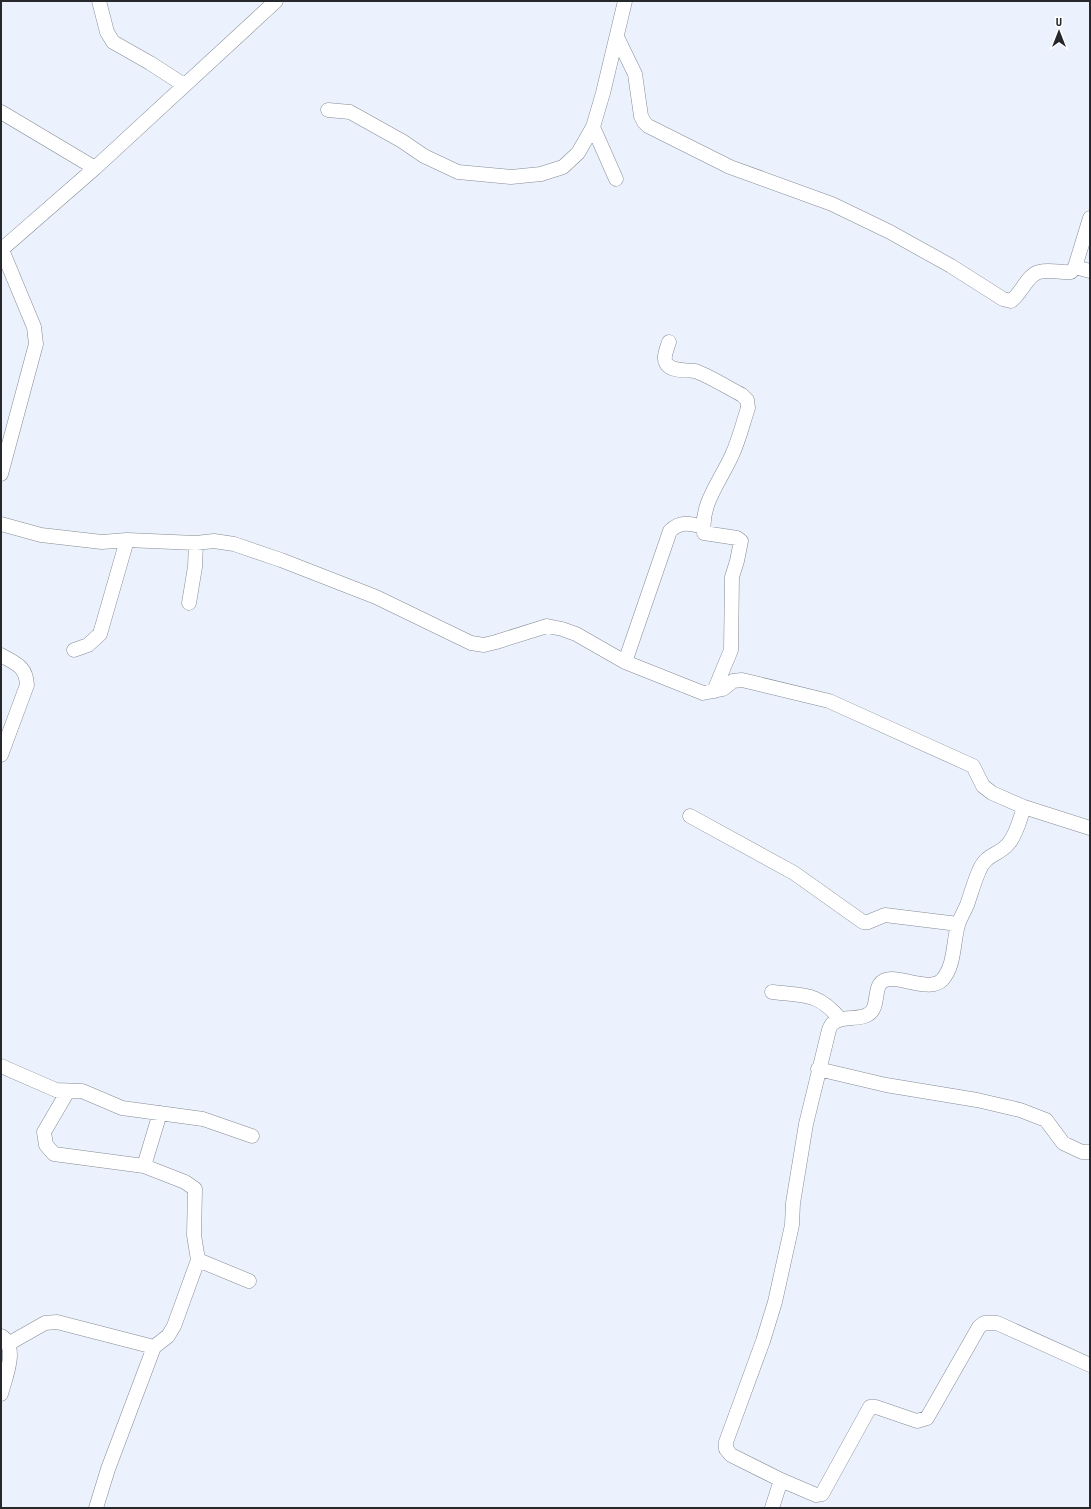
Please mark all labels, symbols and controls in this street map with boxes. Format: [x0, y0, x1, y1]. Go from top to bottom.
north arrow [1039, 12, 1079, 52]
text: U [1056, 16, 1062, 29]

